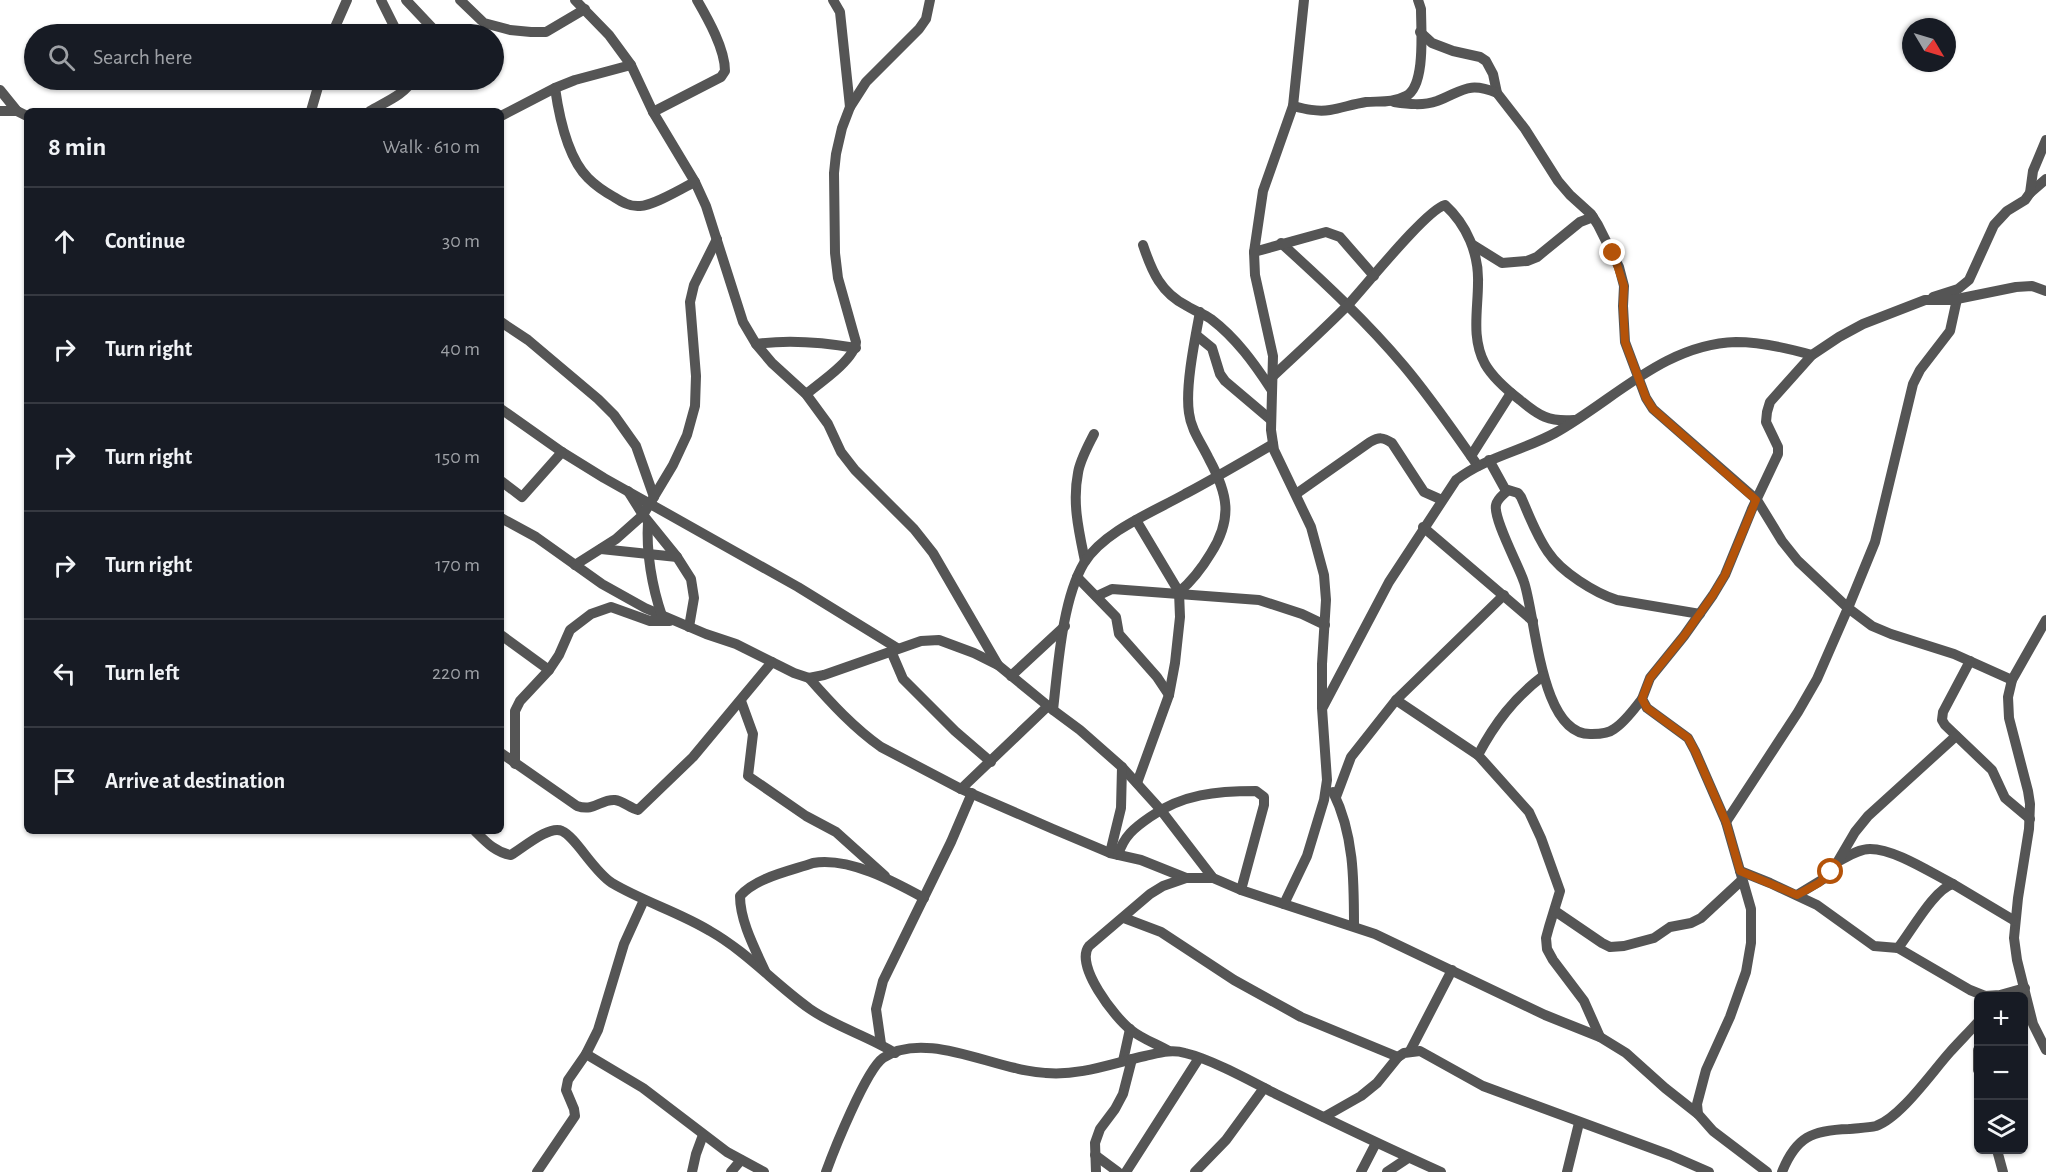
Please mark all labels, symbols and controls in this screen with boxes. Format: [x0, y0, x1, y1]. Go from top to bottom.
north arrow [1902, 18, 1956, 72]
search box [24, 24, 504, 90]
icon: search [45, 41, 78, 74]
text: Search here [93, 46, 192, 68]
text: 8 min [48, 134, 106, 160]
text: Walk · 610 m [383, 137, 480, 157]
icon: ahead [48, 225, 81, 258]
text: Continue [105, 230, 185, 252]
text: 30 m [442, 231, 480, 251]
route end [1599, 239, 1625, 265]
icon: right [48, 333, 81, 366]
text: Turn right [105, 338, 192, 360]
text: 40 m [441, 339, 480, 359]
icon: right [48, 441, 81, 474]
text: Turn right [105, 446, 192, 468]
text: 150 m [435, 447, 480, 467]
icon: right [48, 549, 81, 582]
text: Turn right [105, 554, 192, 576]
text: 170 m [435, 555, 480, 575]
icon: left [48, 657, 81, 690]
text: Turn left [105, 662, 179, 684]
text: 220 m [432, 663, 480, 683]
icon: arrive [48, 765, 81, 798]
text: Arrive at destination [105, 770, 285, 792]
route start [1817, 858, 1843, 884]
map controls [1974, 992, 2028, 1154]
button: + [1974, 992, 2028, 1046]
button: − [1974, 1046, 2028, 1100]
button: layers [1974, 1100, 2028, 1154]

